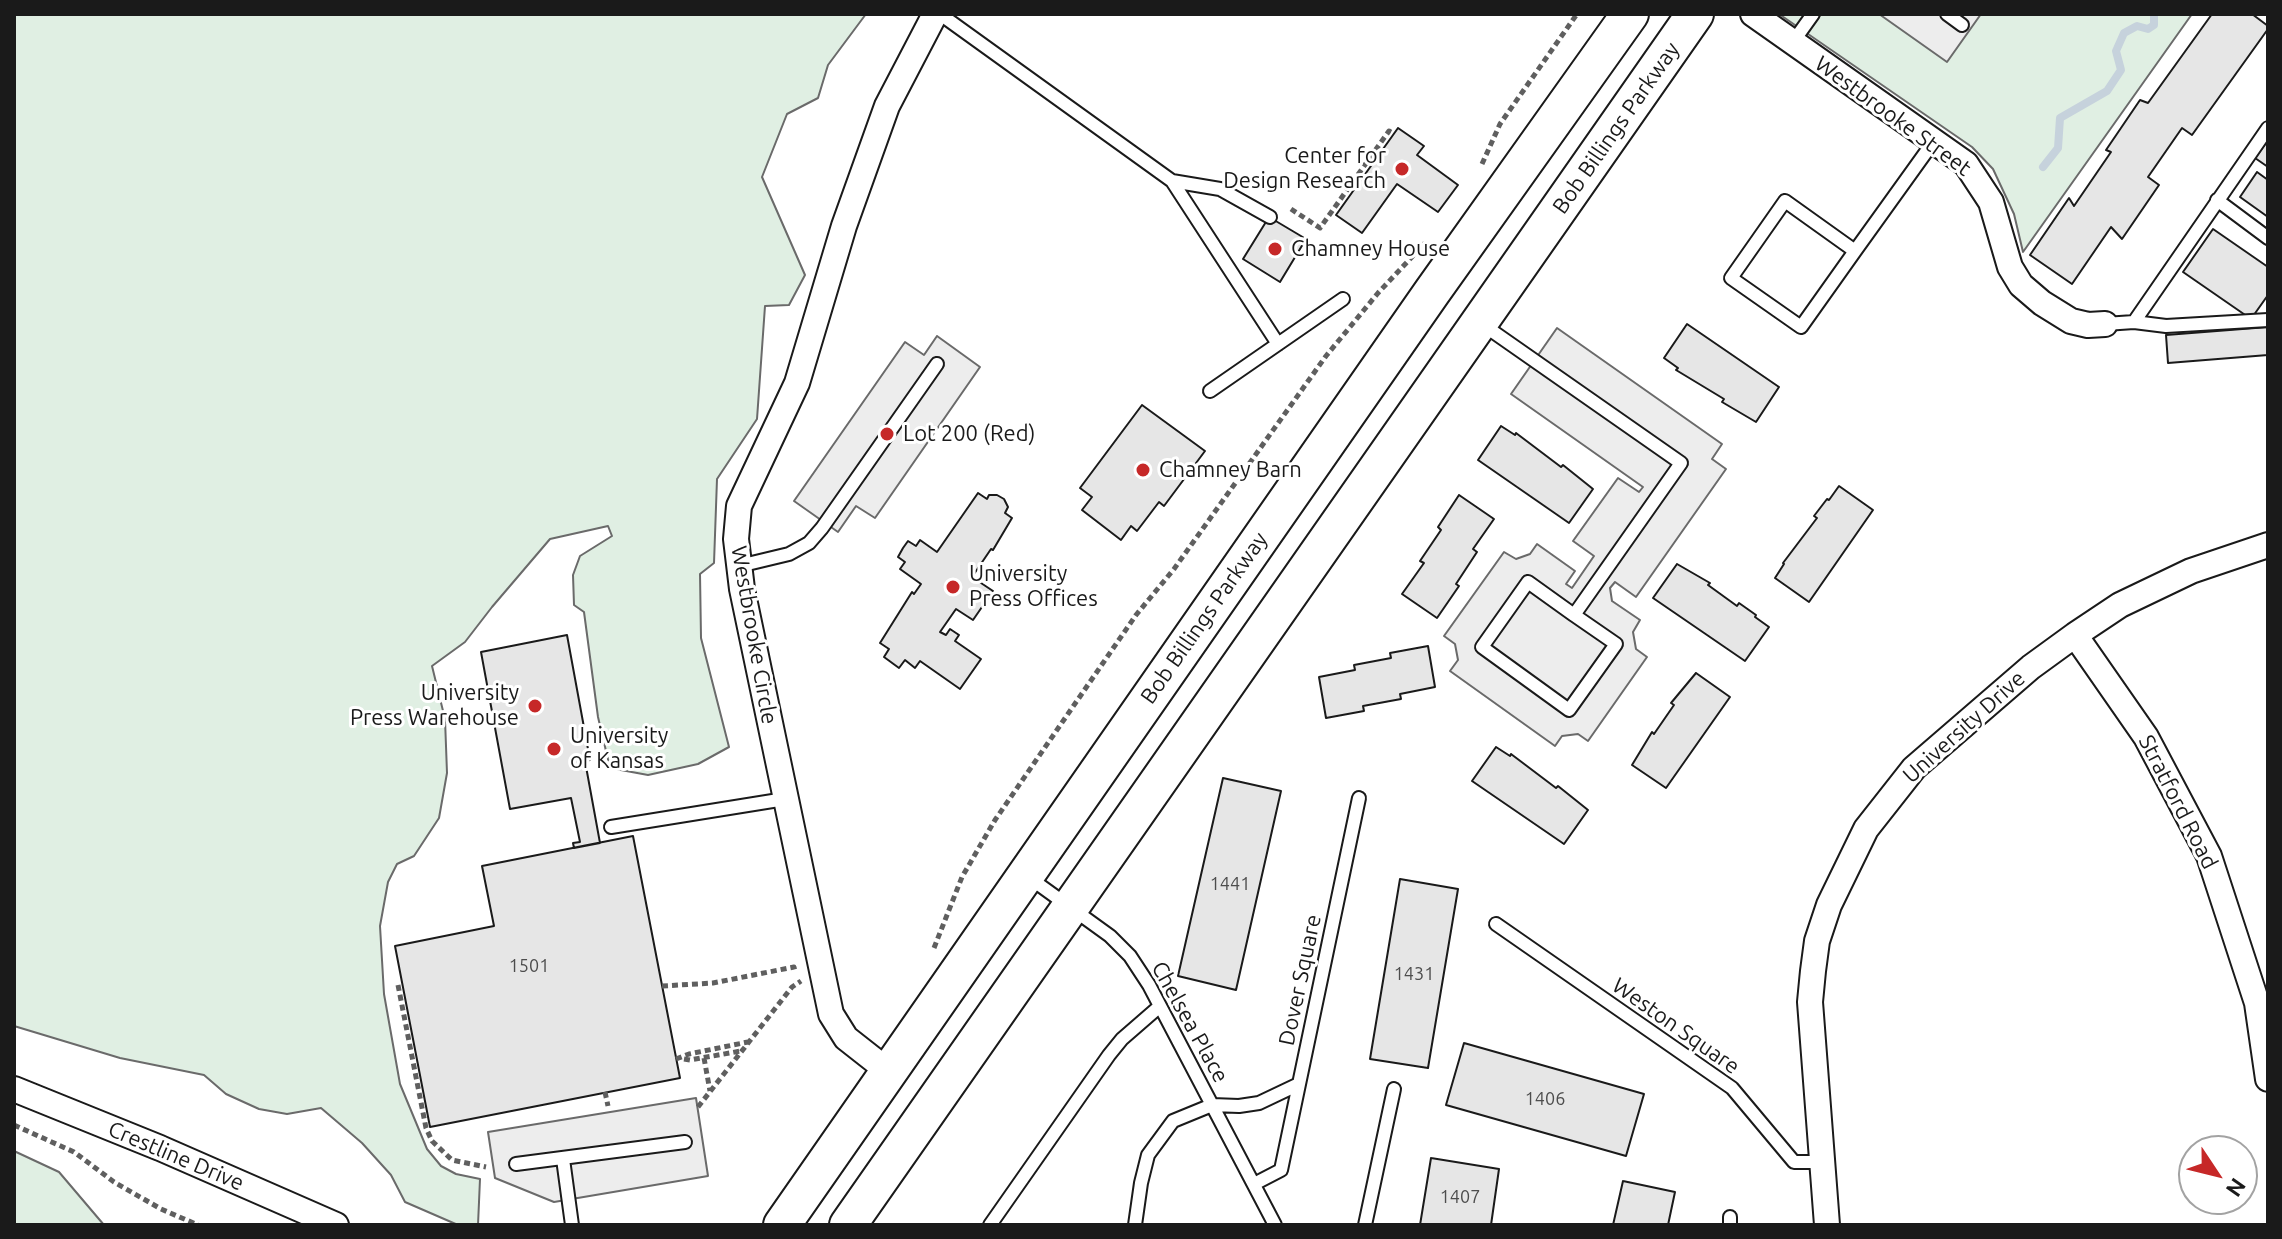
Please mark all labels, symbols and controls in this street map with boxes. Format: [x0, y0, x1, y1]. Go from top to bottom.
street label: Bob Billings Parkway [1547, 37, 1685, 219]
street label: Westbrooke Street [1810, 50, 1976, 182]
place label: Center for Design Research [1223, 143, 1386, 194]
marker: Center for Design Research [1393, 160, 1411, 178]
place label: Chamney House [1291, 236, 1450, 262]
marker: Chamney House [1266, 240, 1284, 258]
place label: Lot 200 (Red) [903, 421, 1036, 447]
marker: Lot 200 (Red) [878, 425, 896, 443]
place label: Chamney Barn [1159, 457, 1302, 483]
marker: Chamney Barn [1134, 461, 1152, 479]
street label: Bob Billings Parkway [1135, 527, 1273, 709]
street label: Westbrooke Circle [725, 544, 783, 726]
place label: University Press Offices [969, 561, 1098, 612]
marker: University Press Offices [944, 578, 962, 596]
street label: University Drive [1897, 665, 2031, 789]
place label: University Press Warehouse [350, 680, 519, 732]
marker: University Press Warehouse [526, 697, 544, 715]
place label: University of Kansas [570, 723, 668, 774]
street label: Stratford Road [2133, 731, 2223, 873]
marker: University of Kansas [545, 740, 563, 758]
house number: 1441 [1210, 873, 1250, 895]
street label: Dover Square [1273, 912, 1327, 1048]
house number: 1501 [509, 955, 549, 977]
street label: Chelsea Place [1146, 957, 1234, 1087]
house number: 1431 [1394, 963, 1434, 985]
street label: Weston Square [1607, 972, 1745, 1080]
house number: 1406 [1525, 1088, 1565, 1110]
street label: Crestline Drive [104, 1116, 248, 1196]
north arrow [2178, 1135, 2258, 1215]
text: N [2221, 1174, 2251, 1202]
house number: 1407 [1440, 1186, 1480, 1208]

